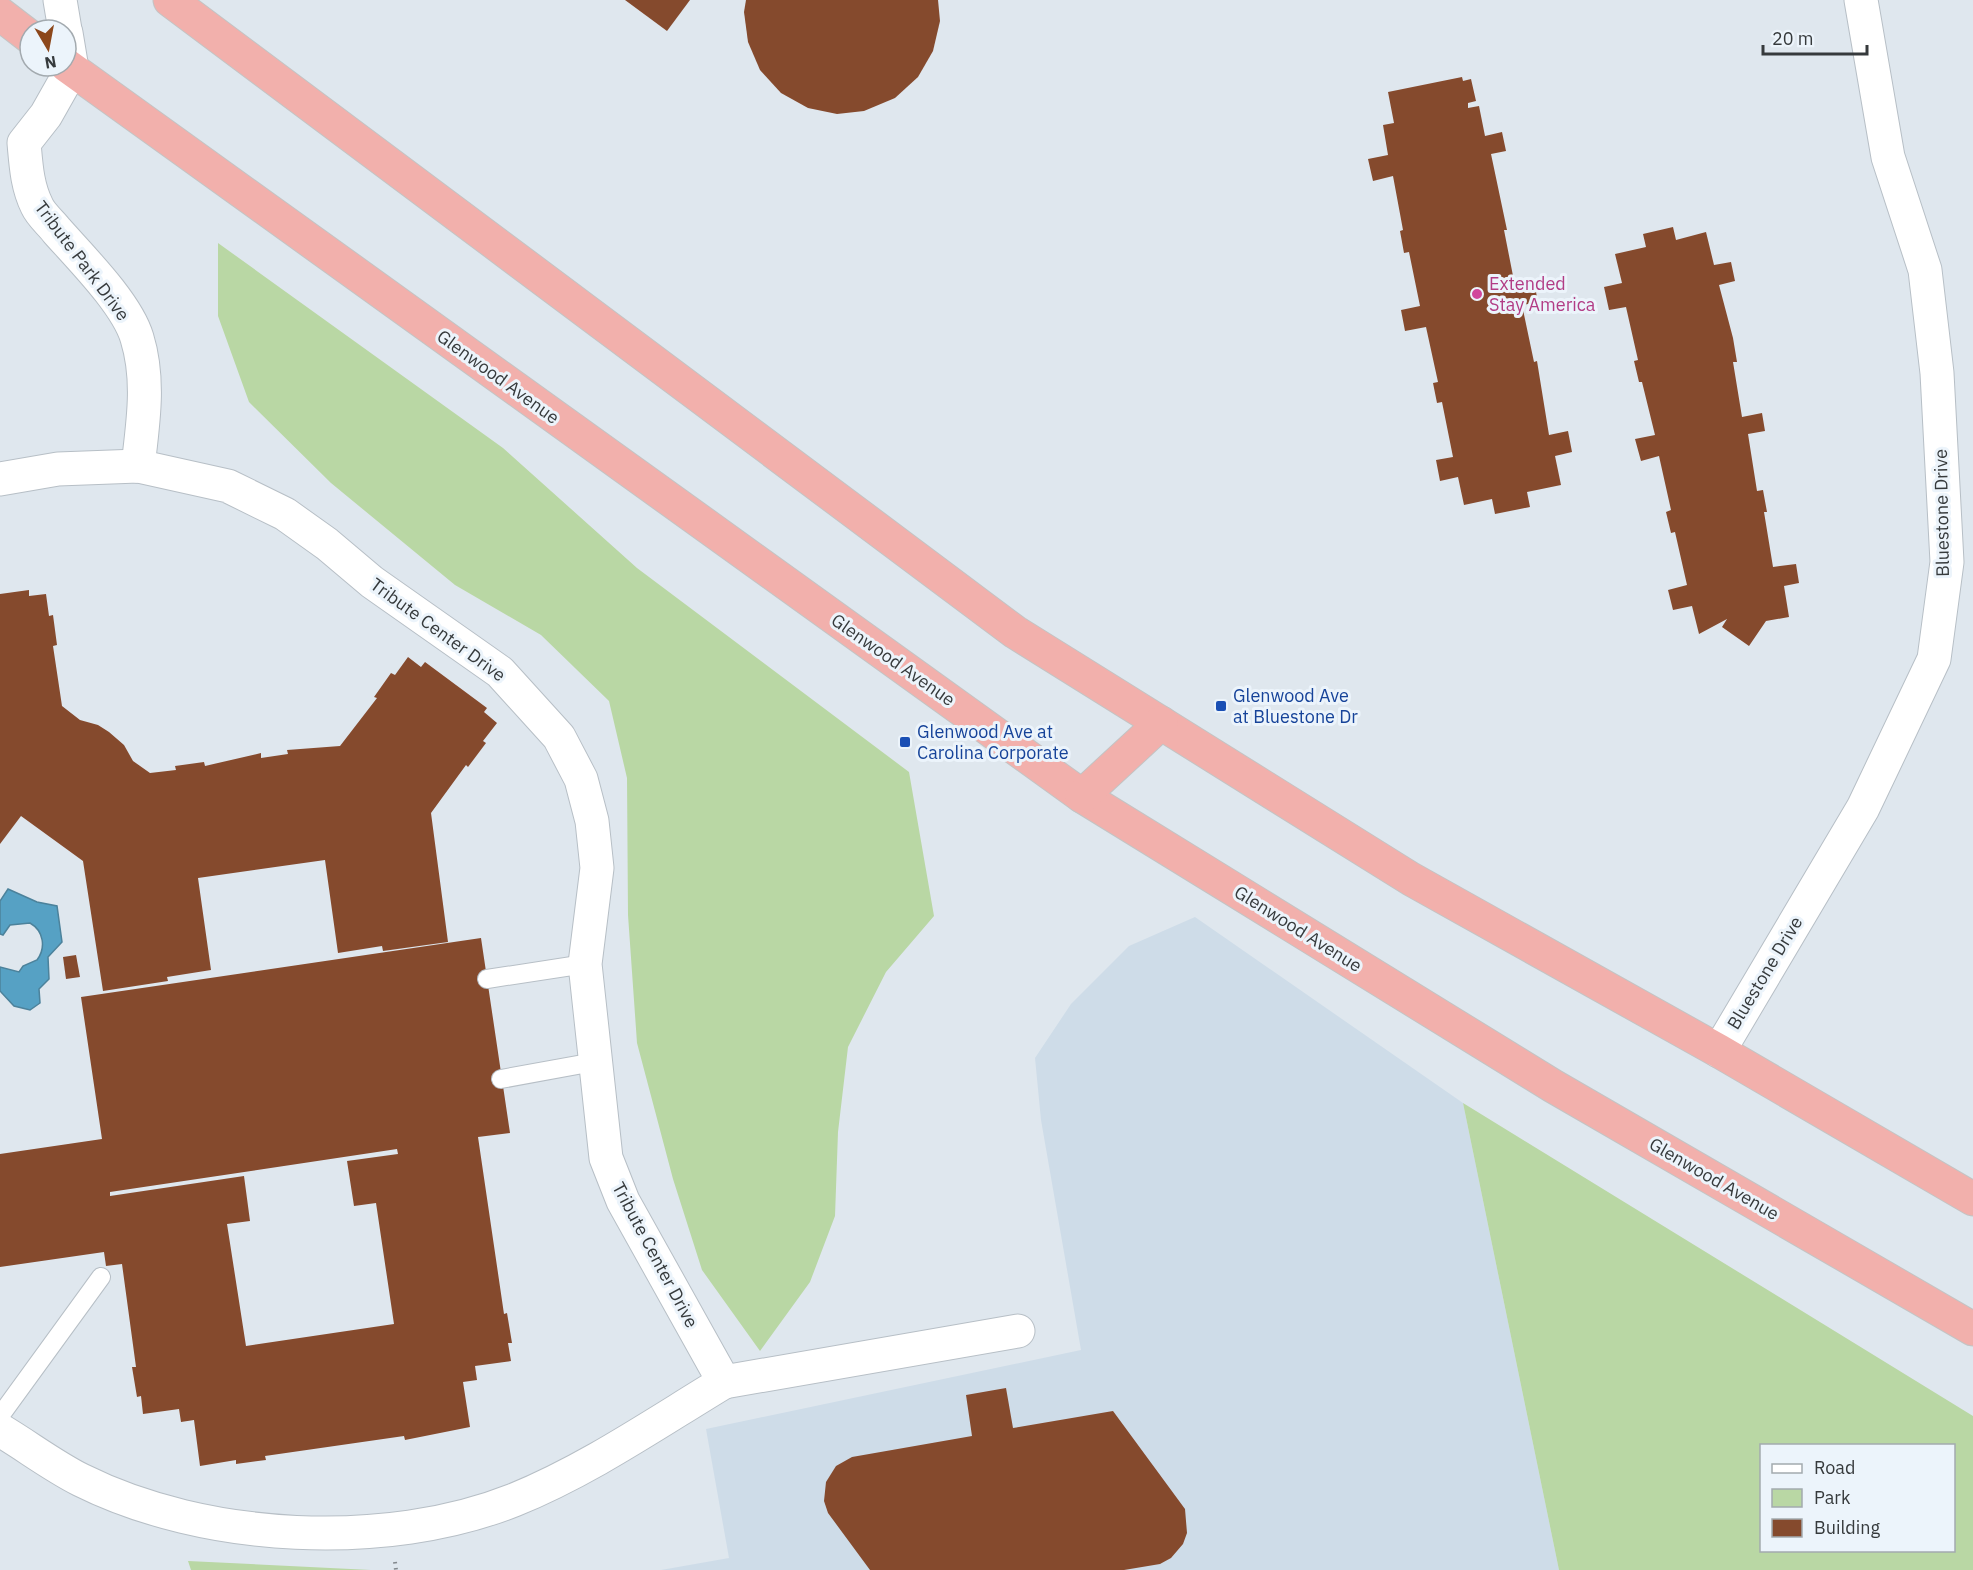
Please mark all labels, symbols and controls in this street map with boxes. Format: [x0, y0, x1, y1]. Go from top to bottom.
north arrow [18, 18, 78, 78]
scale bar [1763, 18, 1866, 56]
text: 20 m [1772, 27, 1814, 50]
text: N [43, 52, 58, 74]
street label: Tribute Park Drive [30, 196, 135, 325]
place label: Extended Stay America [1489, 272, 1596, 316]
marker: Extended Stay America [1470, 287, 1484, 301]
street label: Glenwood Avenue [432, 324, 564, 429]
street label: Bluestone Drive [1929, 449, 1954, 577]
street label: Tribute Center Drive [366, 573, 511, 686]
street label: Glenwood Avenue [827, 608, 960, 711]
place label: Glenwood Ave at Bluestone Dr [1233, 684, 1358, 728]
marker: Glenwood Ave at Bluestone Dr [1214, 699, 1228, 713]
place label: Glenwood Ave at Carolina Corporate [917, 720, 1069, 764]
marker: Glenwood Ave at Carolina Corporate [898, 735, 912, 749]
street label: Glenwood Avenue [1230, 880, 1366, 977]
street label: Bluestone Drive [1722, 912, 1807, 1033]
street label: Glenwood Avenue [1645, 1132, 1783, 1225]
street label: Tribute Center Drive [607, 1178, 704, 1332]
legend [1760, 1444, 1955, 1552]
text: Road [1814, 1456, 1855, 1479]
text: Park [1814, 1486, 1851, 1509]
text: Building [1814, 1516, 1881, 1539]

